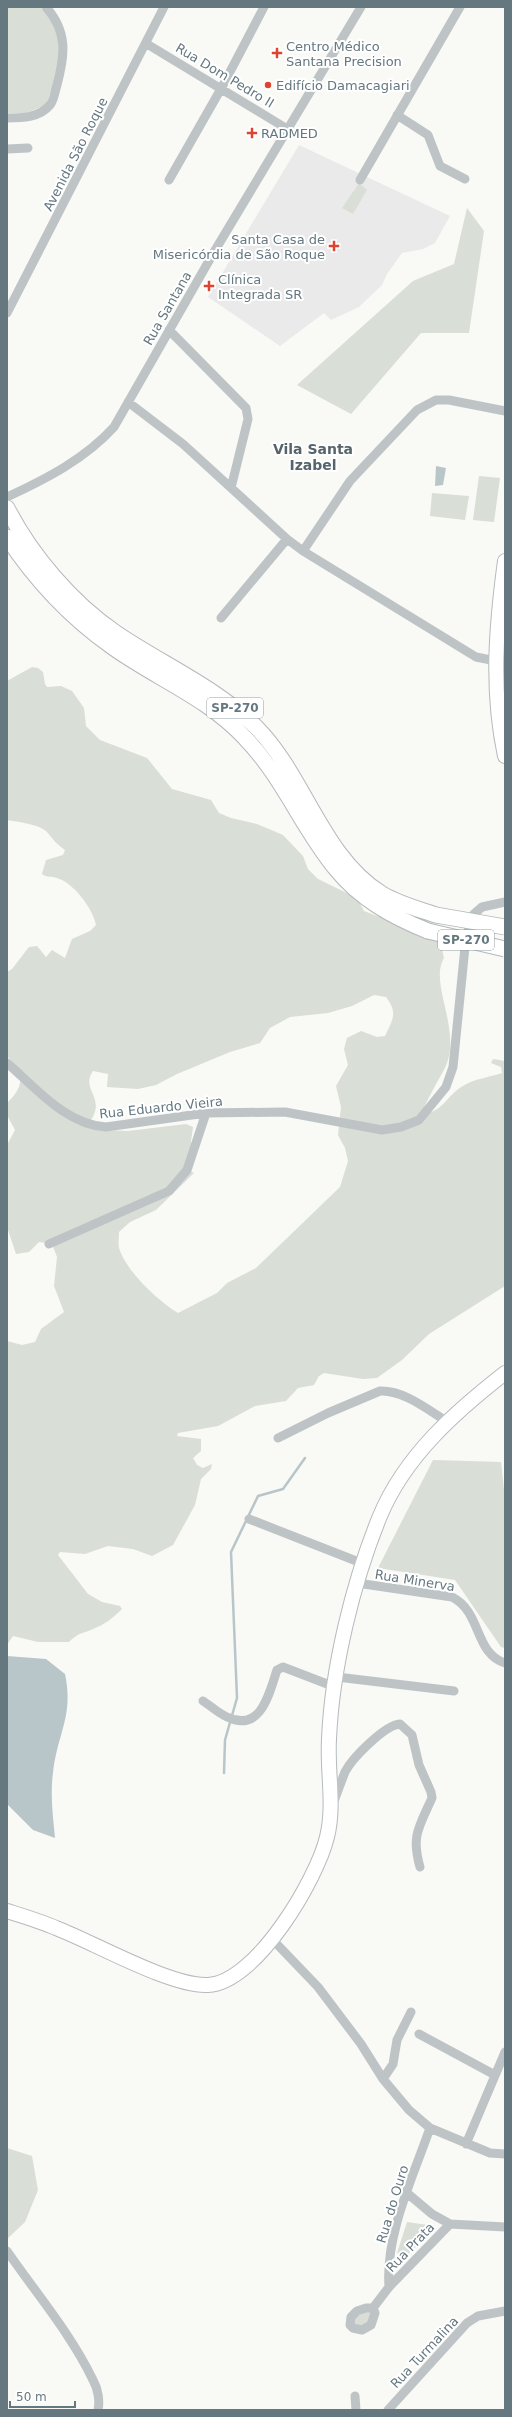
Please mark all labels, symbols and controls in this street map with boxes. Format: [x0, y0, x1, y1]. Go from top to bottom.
place label: Centro Médico Santana Precision [286, 39, 402, 69]
street label: Rua Dom Pedro II [173, 40, 277, 111]
marker: Centro Médico Santana Precision [271, 47, 283, 59]
place label: Edifício Damacagiari [276, 78, 410, 93]
marker: Edifício Damacagiari [263, 80, 273, 90]
street label: Avenida São Roque [40, 95, 111, 213]
place label: RADMED [261, 126, 318, 141]
marker: RADMED [246, 127, 258, 139]
place label: Santa Casa de Misericórdia de São Roque [153, 232, 325, 262]
marker: Santa Casa de Misericórdia de São Roque [328, 240, 340, 252]
street label: Rua Santana [140, 269, 195, 348]
place label: Clínica Integrada SR [218, 272, 302, 302]
marker: Clínica Integrada SR [203, 280, 215, 292]
district label: Vila Santa Izabel [273, 441, 353, 473]
road number: SP-270 [207, 698, 263, 718]
road number: SP-270 [438, 930, 494, 950]
street label: Rua Eduardo Vieira [99, 1094, 224, 1121]
street label: Rua Minerva [374, 1567, 456, 1594]
street label: Rua do Ouro [374, 2163, 411, 2245]
street label: Rua Prata [383, 2220, 438, 2275]
street label: Rua Turmalina [387, 2314, 461, 2391]
scale bar [10, 2383, 75, 2409]
text: 50 m [16, 2390, 47, 2404]

